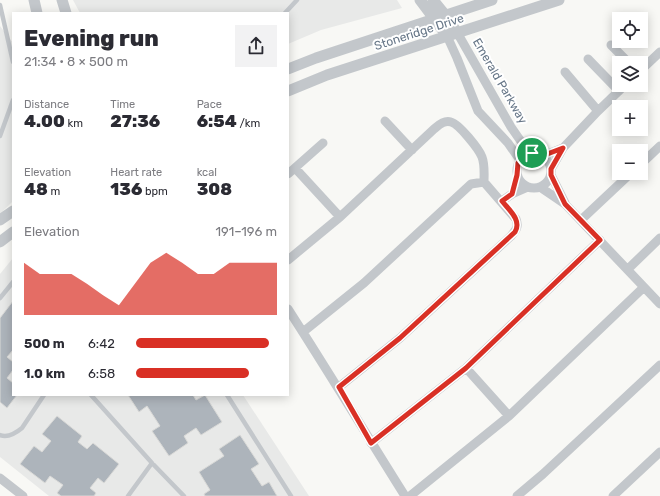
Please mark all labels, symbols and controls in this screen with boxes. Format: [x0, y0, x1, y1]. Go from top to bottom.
street label: Stoneridge Drive [372, 11, 466, 53]
map controls [612, 12, 648, 180]
button: locate [612, 12, 648, 48]
text: Evening run [24, 25, 159, 52]
button: share [235, 25, 277, 67]
street label: Emerald Parkway [470, 36, 530, 127]
text: 21:34 · 8 × 500 m [24, 54, 128, 69]
button: layers [612, 56, 648, 92]
text: Distance [24, 98, 69, 111]
text: Time [110, 98, 135, 111]
text: Pace [197, 98, 222, 111]
button: + [612, 100, 648, 136]
text: 4.00 [24, 111, 65, 131]
text: 27:36 [110, 111, 160, 131]
text: 6:54 [197, 111, 237, 131]
text: km [65, 117, 83, 130]
text: /km [237, 117, 260, 130]
pin [515, 136, 549, 170]
icon: arrive [521, 142, 543, 164]
button: − [612, 144, 648, 180]
text: Elevation [24, 166, 71, 179]
text: Heart rate [110, 166, 162, 179]
text: kcal [197, 166, 217, 179]
text: 48 [24, 179, 48, 199]
text: 136 [110, 179, 142, 199]
text: 308 [197, 179, 232, 199]
text: m [48, 185, 60, 198]
text: bpm [142, 185, 168, 198]
text: Elevation [24, 224, 80, 239]
text: 191–196 m [215, 224, 277, 239]
text: 500 m [24, 336, 65, 351]
text: 6:42 [88, 336, 115, 351]
text: 1.0 km [24, 366, 65, 381]
text: 6:58 [88, 366, 115, 381]

